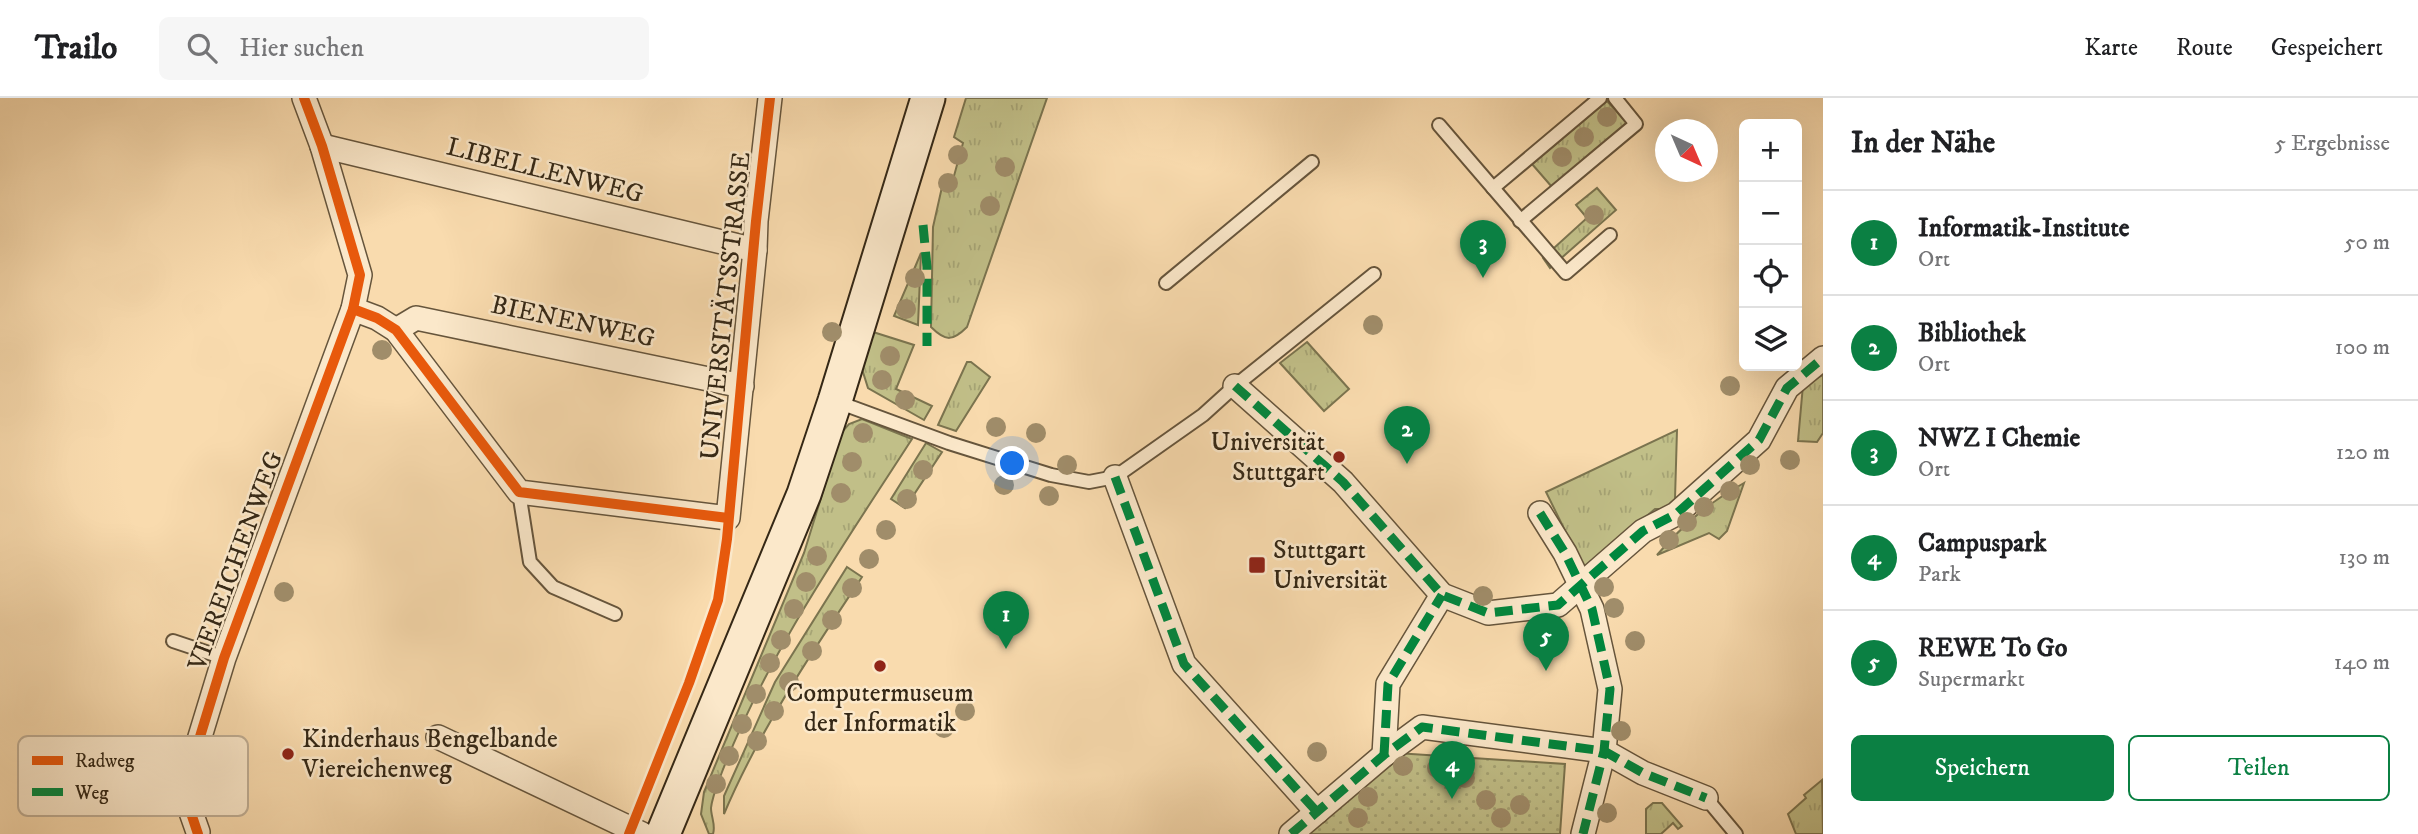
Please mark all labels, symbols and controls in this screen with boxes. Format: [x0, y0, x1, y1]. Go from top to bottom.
search box [159, 17, 649, 80]
text: Trailo [35, 28, 117, 69]
icon: search [183, 29, 221, 67]
text: Hier suchen [239, 32, 364, 65]
text: Karte [2084, 33, 2138, 63]
text: Route [2176, 33, 2233, 63]
text: Gespeichert [2271, 33, 2383, 63]
north arrow [1655, 119, 1718, 182]
map controls [1739, 119, 1802, 371]
button: + [1739, 119, 1802, 182]
text: In der Nähe [1851, 125, 1995, 162]
text: 5 Ergebnisse [2275, 129, 2390, 158]
street label: LIBELLENWEG [443, 131, 647, 211]
street label: UNIVERSITÄTSSTRASSE [693, 150, 759, 462]
button: − [1739, 182, 1802, 245]
text: Informatik-Institute [1918, 212, 2130, 245]
pin: 3 [1460, 220, 1506, 278]
text: 1 [1870, 228, 1878, 257]
text: 50 m [2344, 228, 2390, 257]
button: locate [1739, 245, 1802, 308]
text: Ort [1918, 245, 1950, 274]
street label: BIENENWEG [488, 288, 658, 356]
button: layers [1739, 308, 1802, 371]
text: Bibliothek [1918, 317, 2026, 350]
text: 2 [1868, 333, 1880, 362]
text: 100 m [2335, 333, 2390, 362]
text: Ort [1918, 350, 1950, 379]
pin: 2 [1384, 406, 1430, 464]
text: NWZ I Chemie [1918, 422, 2080, 455]
place label: Universität Stuttgart [1210, 426, 1325, 489]
text: 3 [1870, 438, 1878, 467]
text: 120 m [2336, 438, 2390, 467]
your location [995, 446, 1029, 480]
street label: VIEREICHENWEG [181, 447, 291, 676]
marker: Universität Stuttgart [1331, 449, 1347, 465]
text: Ort [1918, 455, 1950, 484]
text: Campuspark [1918, 527, 2047, 560]
place label: Stuttgart Universität [1273, 534, 1388, 597]
text: 4 [1867, 543, 1881, 572]
text: 130 m [2338, 543, 2390, 572]
marker: Stuttgart Universität [1247, 555, 1267, 575]
text: Park [1918, 560, 1961, 589]
pin: 1 [983, 591, 1029, 649]
pin: 5 [1523, 613, 1569, 671]
text: REWE To Go [1918, 632, 2067, 665]
text: 5 [1868, 648, 1880, 677]
text: 140 m [2334, 648, 2390, 677]
marker: Computermuseum der Informatik [872, 658, 888, 674]
text: Supermarkt [1918, 665, 2025, 694]
place label: Computermuseum der Informatik [786, 677, 974, 740]
place label: Kinderhaus Bengelbande Viereichenweg [301, 723, 558, 786]
button: Speichern [1851, 735, 2114, 801]
button: Teilen [2128, 735, 2390, 801]
legend [18, 736, 248, 816]
pin: 4 [1429, 741, 1475, 799]
marker: Kinderhaus Bengelbande Viereichenweg [280, 746, 296, 762]
text: Radweg [75, 750, 135, 773]
text: Weg [74, 782, 109, 805]

